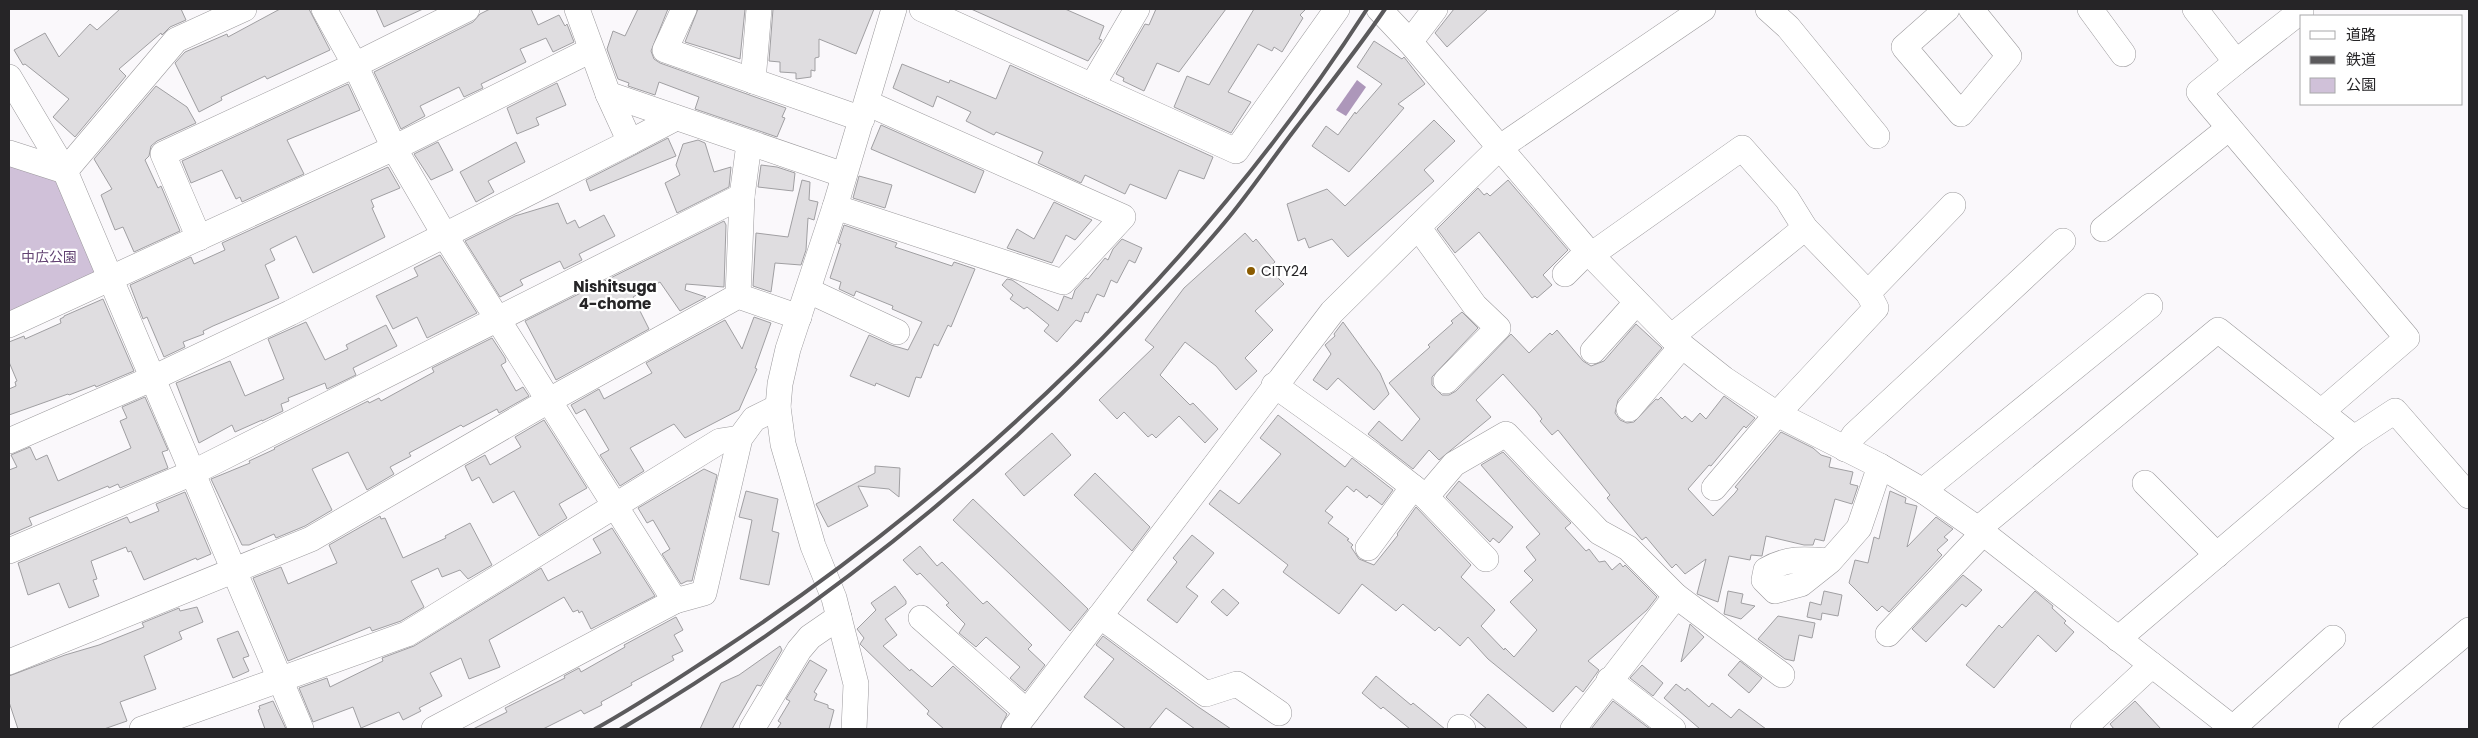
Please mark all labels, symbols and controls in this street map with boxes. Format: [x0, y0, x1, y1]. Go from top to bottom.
legend [2300, 15, 2463, 105]
text: 道路 [2346, 24, 2376, 45]
text: 鉄道 [2346, 49, 2376, 70]
text: 公園 [2346, 74, 2376, 95]
park label: 中広公園 [21, 247, 77, 267]
place label: CITY24 [1261, 261, 1308, 281]
marker: CITY24 [1245, 265, 1257, 277]
district label: Nishitsuga 4-chome [573, 276, 657, 314]

